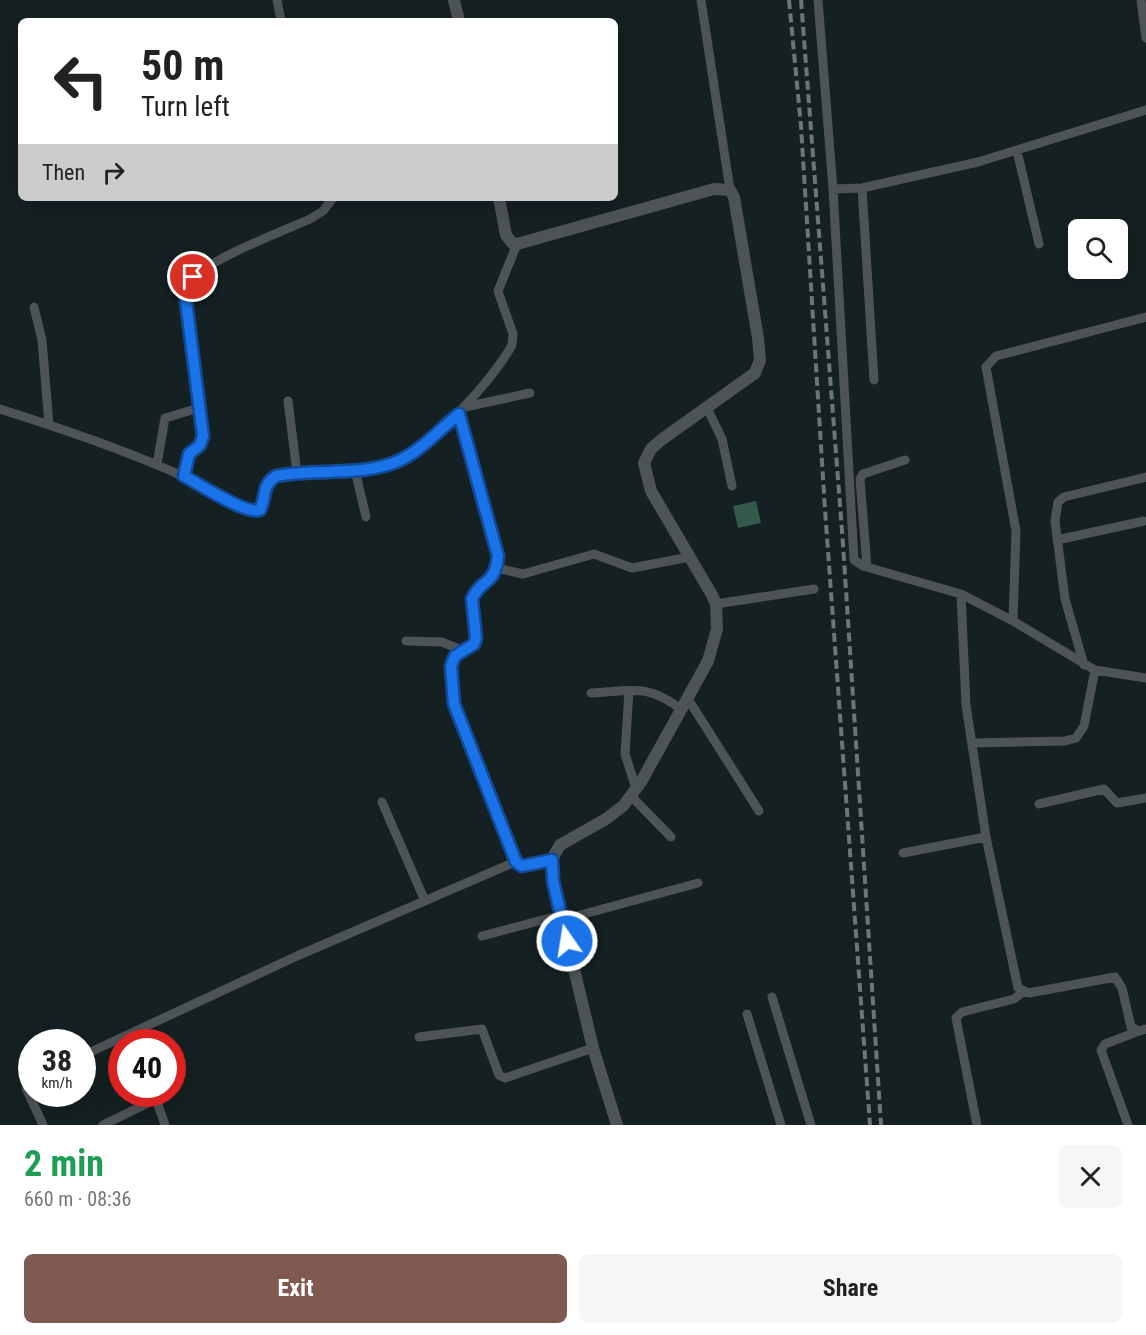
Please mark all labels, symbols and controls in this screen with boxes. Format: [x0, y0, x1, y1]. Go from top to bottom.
text: 50 m [141, 41, 224, 90]
icon: left [42, 42, 120, 120]
text: Turn left [141, 91, 230, 123]
icon: right [97, 156, 130, 189]
text: Then [42, 160, 85, 185]
map controls [1068, 219, 1128, 279]
button: search [1068, 219, 1128, 279]
pin [167, 251, 218, 302]
icon: arrive [176, 260, 209, 293]
position arrow [535, 909, 599, 973]
speed limit sign: 40 [108, 1029, 186, 1107]
text: 38 [42, 1043, 72, 1078]
text: km/h [42, 1074, 72, 1092]
text: 2 min [24, 1143, 104, 1185]
button: close [1059, 1145, 1122, 1208]
text: 660 m · 08:36 [24, 1187, 131, 1211]
button: Exit [24, 1254, 567, 1323]
button: Share [579, 1254, 1122, 1323]

